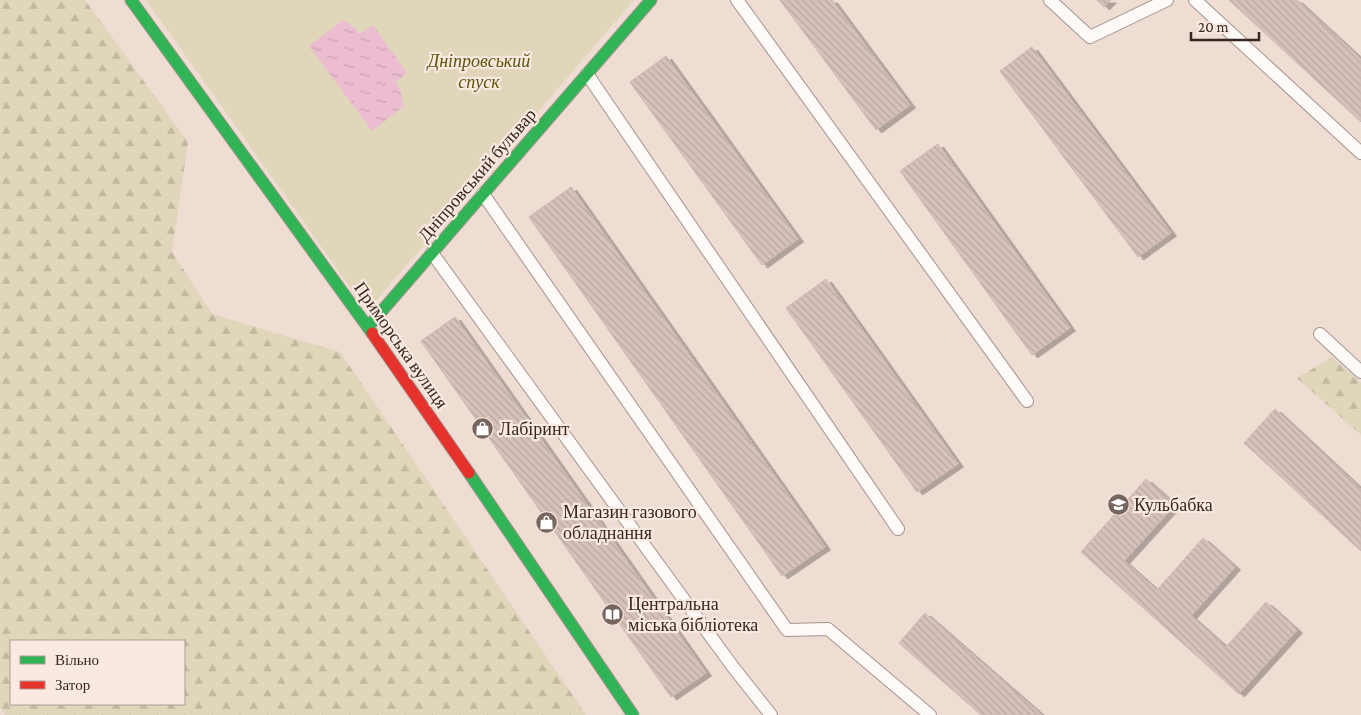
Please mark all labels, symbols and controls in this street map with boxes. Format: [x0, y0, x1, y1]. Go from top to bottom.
scale bar [1191, 10, 1258, 42]
text: 20 m [1198, 19, 1229, 35]
park label: Дніпровський спуск [426, 51, 530, 92]
street label: Дніпровський бульвар [414, 104, 540, 246]
street label: Приморська вулиця [350, 278, 452, 412]
shop icon: Лабіринт [471, 417, 495, 441]
place label: Лабіринт [499, 419, 570, 439]
school or university icon: Кульбабка [1106, 493, 1130, 517]
place label: Кульбабка [1134, 495, 1213, 515]
place label: Магазин газового обладнання [563, 502, 697, 543]
shop icon: Магазин газового обладнання [535, 510, 559, 534]
place label: Центральна міська бібліотека [628, 594, 758, 635]
library icon: Центральна міська бібліотека [600, 602, 624, 626]
legend [10, 640, 185, 705]
text: Вільно [55, 652, 99, 668]
text: Затор [55, 677, 90, 693]

